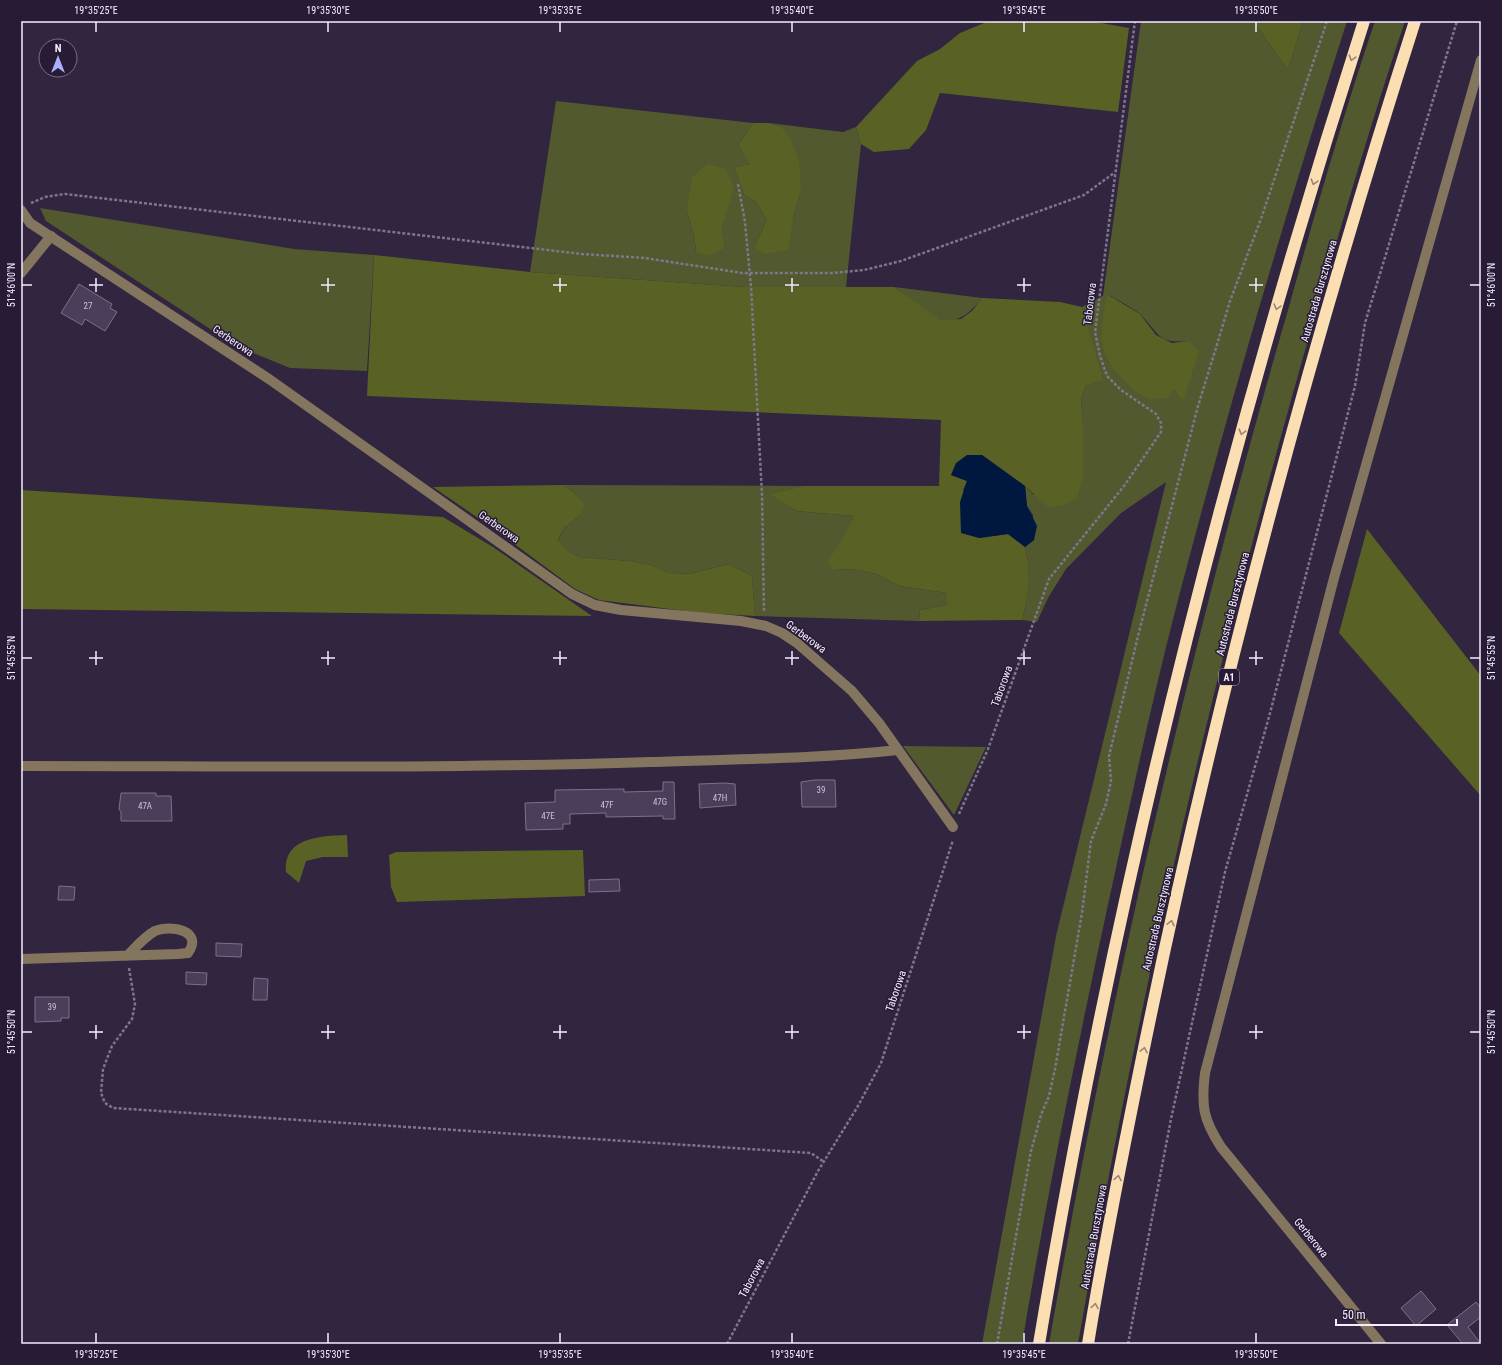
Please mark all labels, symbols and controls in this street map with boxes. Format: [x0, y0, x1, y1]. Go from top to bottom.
text: 19°35'25"E [74, 5, 118, 16]
text: 19°35'30"E [306, 5, 350, 16]
text: 19°35'35"E [538, 5, 582, 16]
text: 19°35'40"E [770, 5, 814, 16]
text: 19°35'45"E [1002, 5, 1046, 16]
text: 19°35'50"E [1234, 5, 1278, 16]
north arrow [38, 38, 78, 78]
text: N [55, 42, 62, 55]
one-way arrow [1349, 54, 1357, 61]
one-way arrow [1310, 179, 1319, 186]
street label: Autostrada Bursztynowa [1298, 238, 1340, 344]
text: 51°46'00"N [6, 263, 17, 307]
text: 51°46'00"N [1486, 263, 1497, 307]
street label: Taborowa [1081, 282, 1099, 326]
house number: 27 [84, 301, 93, 311]
one-way arrow [1273, 303, 1282, 310]
street label: Gerberowa [210, 323, 256, 359]
one-way arrow [1238, 428, 1247, 435]
street label: Gerberowa [476, 508, 522, 546]
street label: Autostrada Bursztynowa [1214, 551, 1252, 657]
street label: Gerberowa [783, 618, 829, 656]
text: 51°45'55"N [6, 636, 17, 680]
text: 51°45'55"N [1486, 636, 1497, 680]
street label: Taborowa [989, 664, 1015, 708]
road number: A1 [1219, 669, 1239, 685]
house number: 39 [817, 785, 825, 795]
house number: 47H [713, 793, 727, 803]
house number: 47G [653, 797, 667, 807]
house number: 47F [600, 800, 614, 810]
house number: 47A [138, 801, 152, 811]
house number: 47E [541, 811, 555, 821]
street label: Autostrada Bursztynowa [1140, 866, 1176, 972]
one-way arrow [1166, 920, 1174, 926]
street label: Taborowa [883, 969, 909, 1013]
house number: 39 [48, 1002, 56, 1012]
text: 51°45'50"N [6, 1010, 17, 1054]
text: 51°45'50"N [1486, 1010, 1497, 1054]
one-way arrow [1139, 1047, 1147, 1053]
one-way arrow [1113, 1175, 1122, 1181]
street label: Autostrada Bursztynowa [1078, 1184, 1110, 1290]
street label: Gerberowa [1291, 1216, 1331, 1260]
street label: Taborowa [736, 1256, 768, 1300]
scale bar [1336, 1301, 1457, 1327]
one-way arrow [1090, 1302, 1098, 1309]
text: 50 m [1342, 1308, 1366, 1322]
text: 19°35'25"E [74, 1349, 118, 1360]
text: 19°35'30"E [306, 1349, 350, 1360]
text: 19°35'35"E [538, 1349, 582, 1360]
text: 19°35'40"E [770, 1349, 814, 1360]
text: 19°35'45"E [1002, 1349, 1046, 1360]
text: 19°35'50"E [1234, 1349, 1278, 1360]

